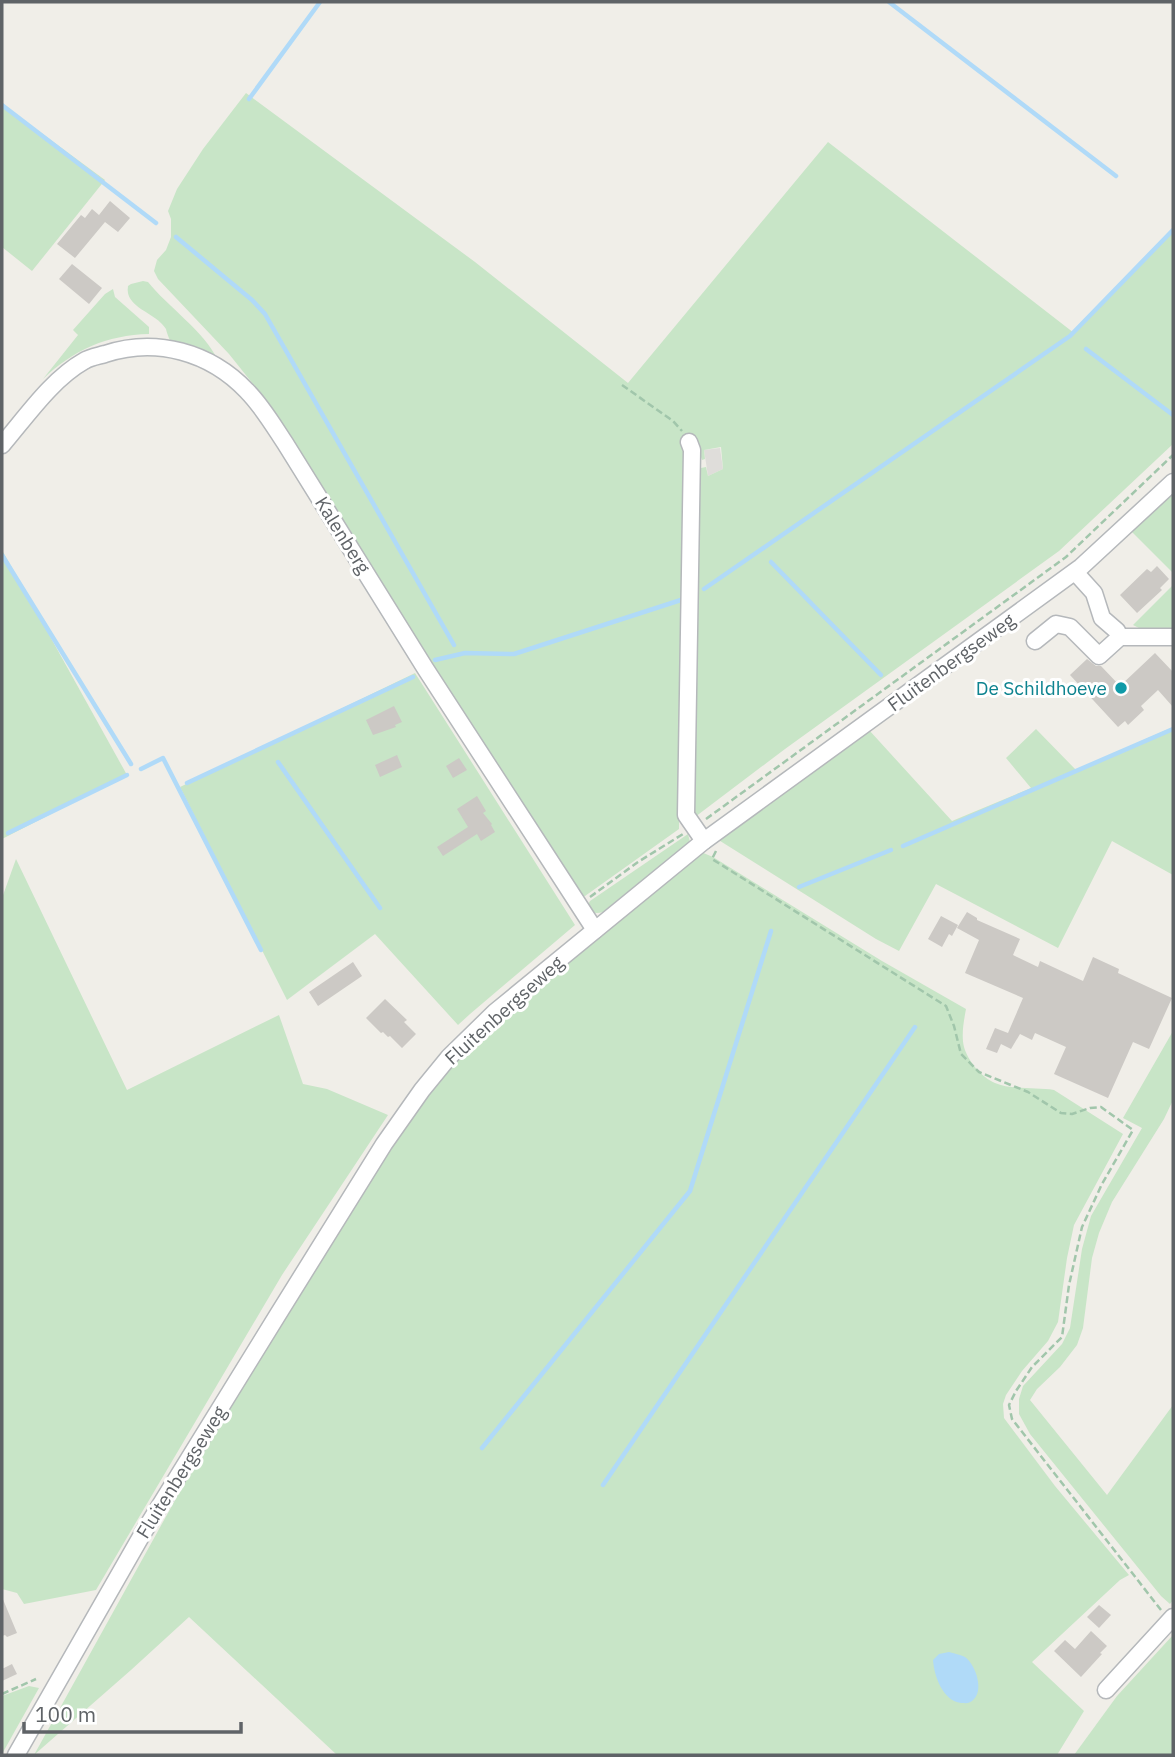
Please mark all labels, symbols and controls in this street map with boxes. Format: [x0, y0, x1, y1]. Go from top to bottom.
street label: Kalenberg [310, 492, 376, 578]
street label: Fluitenbergseweg [883, 608, 1019, 716]
place label: De Schildhoeve [976, 676, 1107, 700]
marker: De Schildhoeve [1113, 680, 1129, 696]
street label: Fluitenbergseweg [440, 950, 568, 1070]
street label: Fluitenbergseweg [131, 1401, 231, 1543]
scale bar [24, 1690, 242, 1734]
text: 100 m [35, 1700, 96, 1728]

